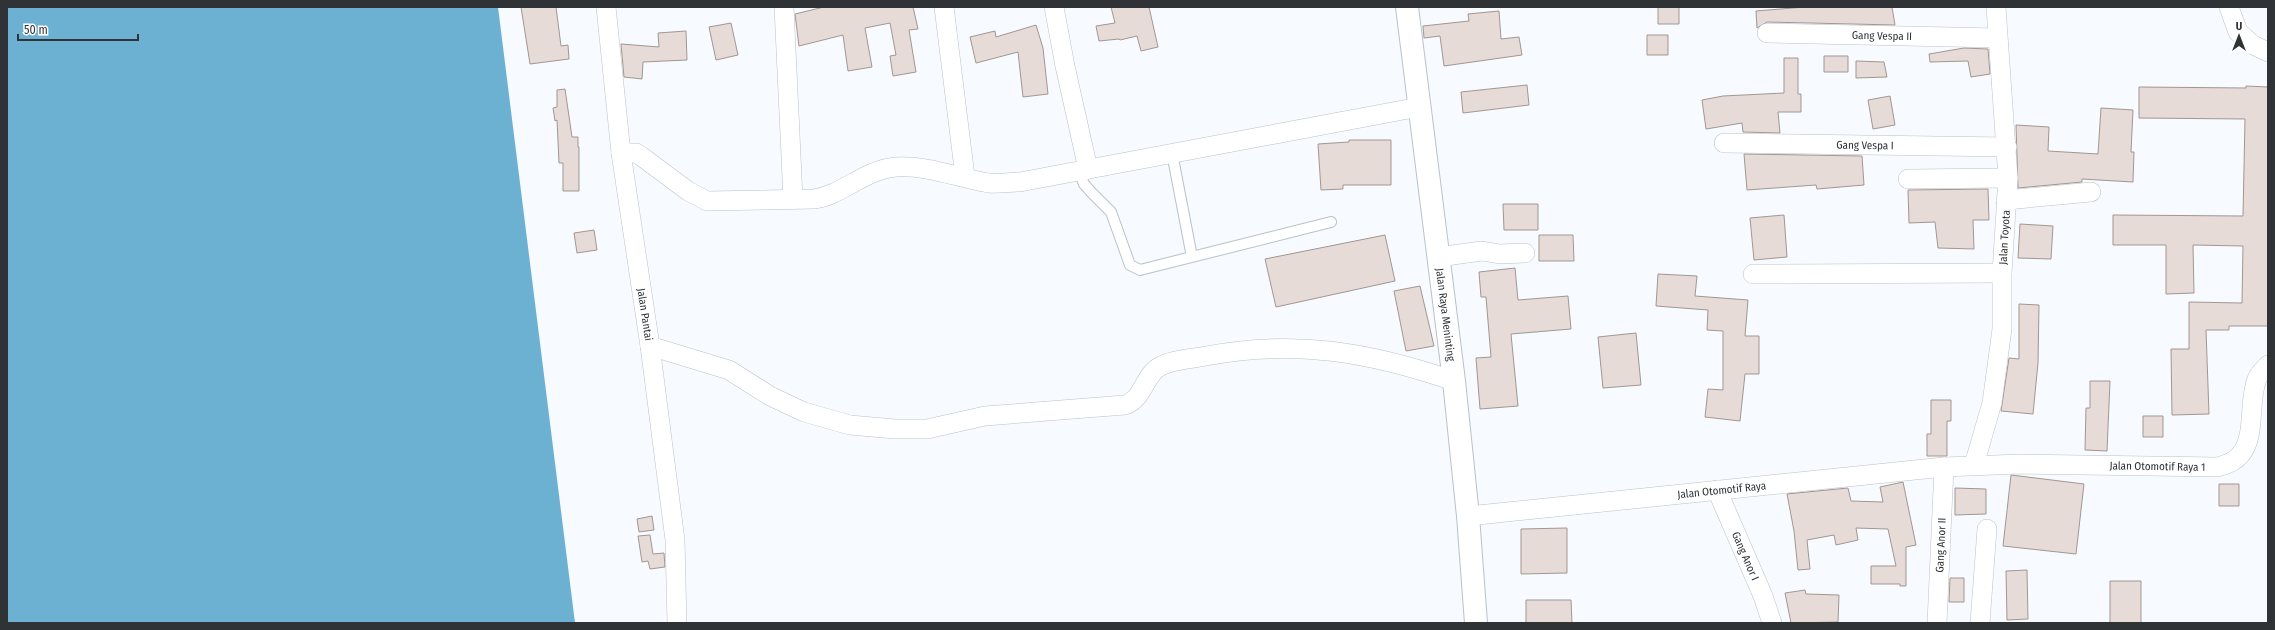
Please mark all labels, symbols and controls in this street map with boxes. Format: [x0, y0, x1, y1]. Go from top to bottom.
scale bar [18, 16, 138, 42]
north arrow [2219, 16, 2259, 56]
text: U [2236, 20, 2242, 33]
text: 50 m [24, 23, 48, 37]
street label: Gang Vespa II [1852, 29, 1912, 43]
street label: Gang Vespa I [1836, 139, 1894, 152]
street label: Jalan Toyota [1997, 210, 2013, 265]
street label: Jalan Raya Meninting [1433, 267, 1458, 363]
street label: Jalan Pantai [634, 287, 655, 342]
street label: Jalan Otomotif Raya 1 [2109, 459, 2205, 474]
street label: Jalan Otomotif Raya [1677, 479, 1767, 501]
street label: Gang Anor II [1933, 517, 1949, 573]
street label: Gang Anor I [1729, 530, 1762, 583]

